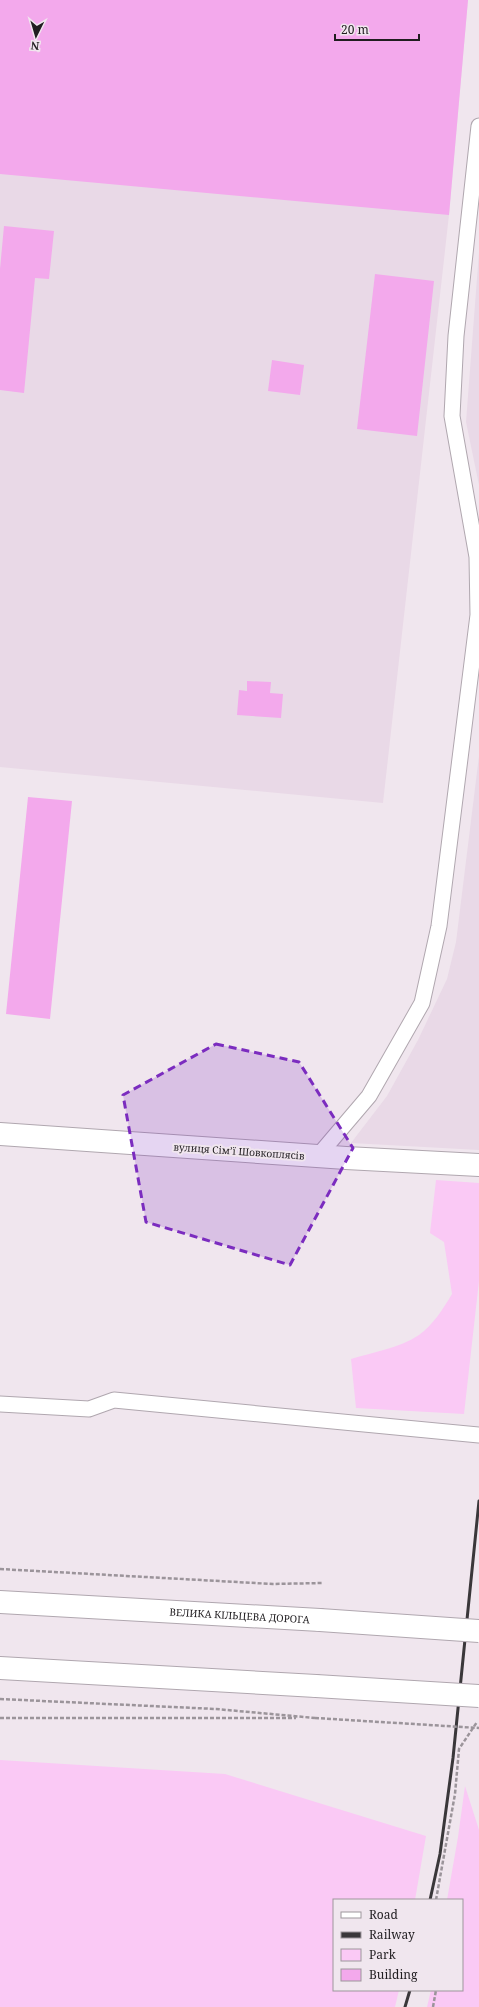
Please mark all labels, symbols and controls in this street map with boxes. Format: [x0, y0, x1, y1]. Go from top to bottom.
north arrow [16, 16, 56, 56]
scale bar [335, 16, 419, 42]
text: 20 m [341, 21, 369, 38]
text: N [30, 39, 40, 54]
street label: вулиця Сімʼї Шовкоплясів [173, 1139, 306, 1163]
street label: ВЕЛИКА КІЛЬЦЕВА ДОРОГА [169, 1605, 311, 1626]
legend [333, 1899, 463, 1991]
text: Road [369, 1906, 399, 1923]
text: Railway [369, 1926, 415, 1943]
text: Park [369, 1946, 397, 1963]
text: Building [369, 1966, 418, 1983]

